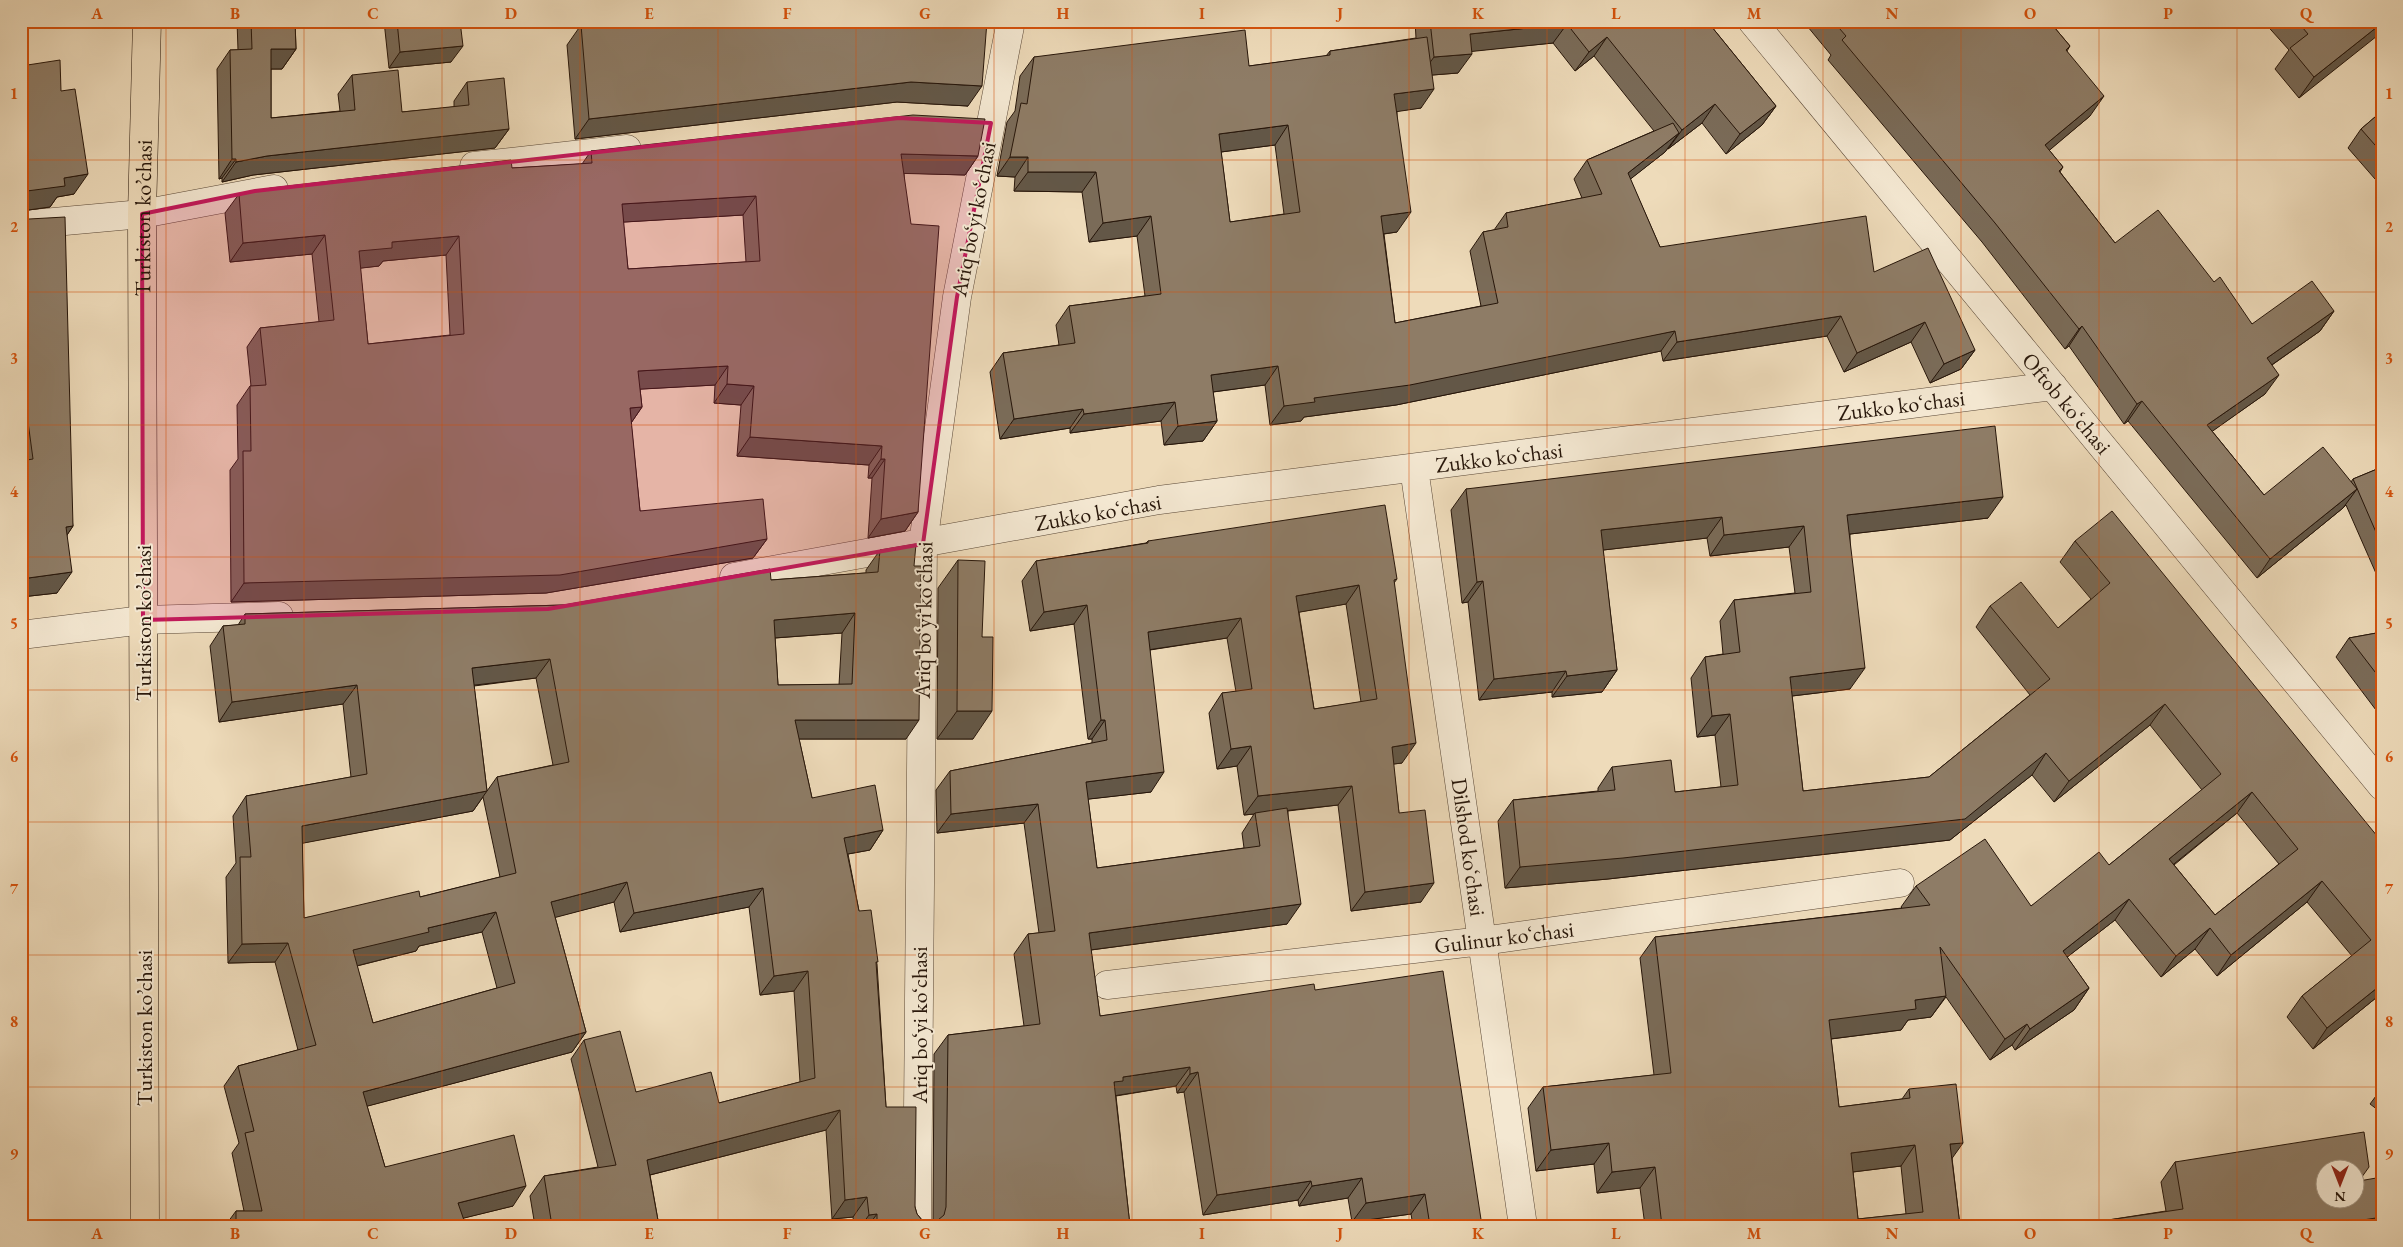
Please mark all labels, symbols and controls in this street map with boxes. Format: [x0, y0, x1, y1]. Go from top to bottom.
text: A [90, 3, 103, 24]
text: B [230, 3, 240, 24]
text: C [367, 3, 379, 24]
text: D [505, 3, 517, 24]
text: E [644, 3, 654, 24]
text: F [783, 3, 792, 24]
text: G [919, 3, 931, 24]
text: H [1057, 3, 1070, 24]
text: I [1199, 3, 1205, 24]
text: J [1335, 3, 1343, 24]
text: K [1472, 3, 1485, 24]
text: L [1611, 3, 1621, 24]
text: M [1747, 3, 1762, 24]
text: N [1886, 3, 1899, 24]
text: O [2024, 3, 2036, 24]
text: P [2163, 3, 2173, 24]
text: Q [2300, 3, 2315, 24]
text: 1 [10, 83, 18, 104]
text: 1 [2385, 83, 2393, 104]
street label: Turkiston ko’chasi [128, 139, 159, 296]
street label: Ariq boʻyi koʻchasi [944, 139, 1003, 300]
text: 2 [10, 216, 19, 237]
text: 2 [2385, 216, 2394, 237]
street label: Oftob koʻchasi [2016, 346, 2118, 460]
text: 3 [10, 348, 18, 369]
text: 3 [2385, 348, 2393, 369]
street label: Zukko koʻchasi [1836, 383, 1966, 428]
street label: Zukko koʻchasi [1434, 435, 1564, 480]
text: 4 [10, 481, 19, 502]
text: 4 [2385, 481, 2394, 502]
street label: Zukko koʻchasi [1033, 487, 1164, 538]
street label: Ariq boʻyi koʻchasi [908, 541, 939, 700]
street label: Turkiston ko’chasi [129, 545, 158, 701]
text: 5 [10, 613, 18, 634]
text: 5 [2385, 613, 2393, 634]
text: 6 [10, 746, 19, 767]
text: 6 [2385, 746, 2394, 767]
street label: Dilshod koʻchasi [1444, 776, 1493, 918]
text: 7 [10, 878, 19, 899]
text: 7 [2385, 878, 2394, 899]
street label: Gulinur koʻchasi [1433, 915, 1576, 960]
street label: Ariq boʻyi koʻchasi [905, 946, 934, 1105]
street label: Turkiston ko’chasi [130, 950, 159, 1106]
text: 8 [10, 1011, 18, 1032]
text: 8 [2385, 1011, 2393, 1032]
text: 9 [10, 1143, 19, 1164]
text: 9 [2385, 1143, 2394, 1164]
north arrow [2316, 1160, 2366, 1210]
text: N [2334, 1188, 2346, 1206]
text: A [90, 1223, 103, 1244]
text: B [230, 1223, 240, 1244]
text: C [367, 1223, 379, 1244]
text: D [505, 1223, 517, 1244]
text: E [644, 1223, 654, 1244]
text: F [783, 1223, 792, 1244]
text: G [919, 1223, 931, 1244]
text: H [1057, 1223, 1070, 1244]
text: I [1199, 1223, 1205, 1244]
text: J [1335, 1223, 1343, 1244]
text: K [1472, 1223, 1485, 1244]
text: L [1611, 1223, 1621, 1244]
text: M [1747, 1223, 1762, 1244]
text: N [1886, 1223, 1899, 1244]
text: O [2024, 1223, 2036, 1244]
text: P [2163, 1223, 2173, 1244]
text: Q [2300, 1223, 2315, 1244]

